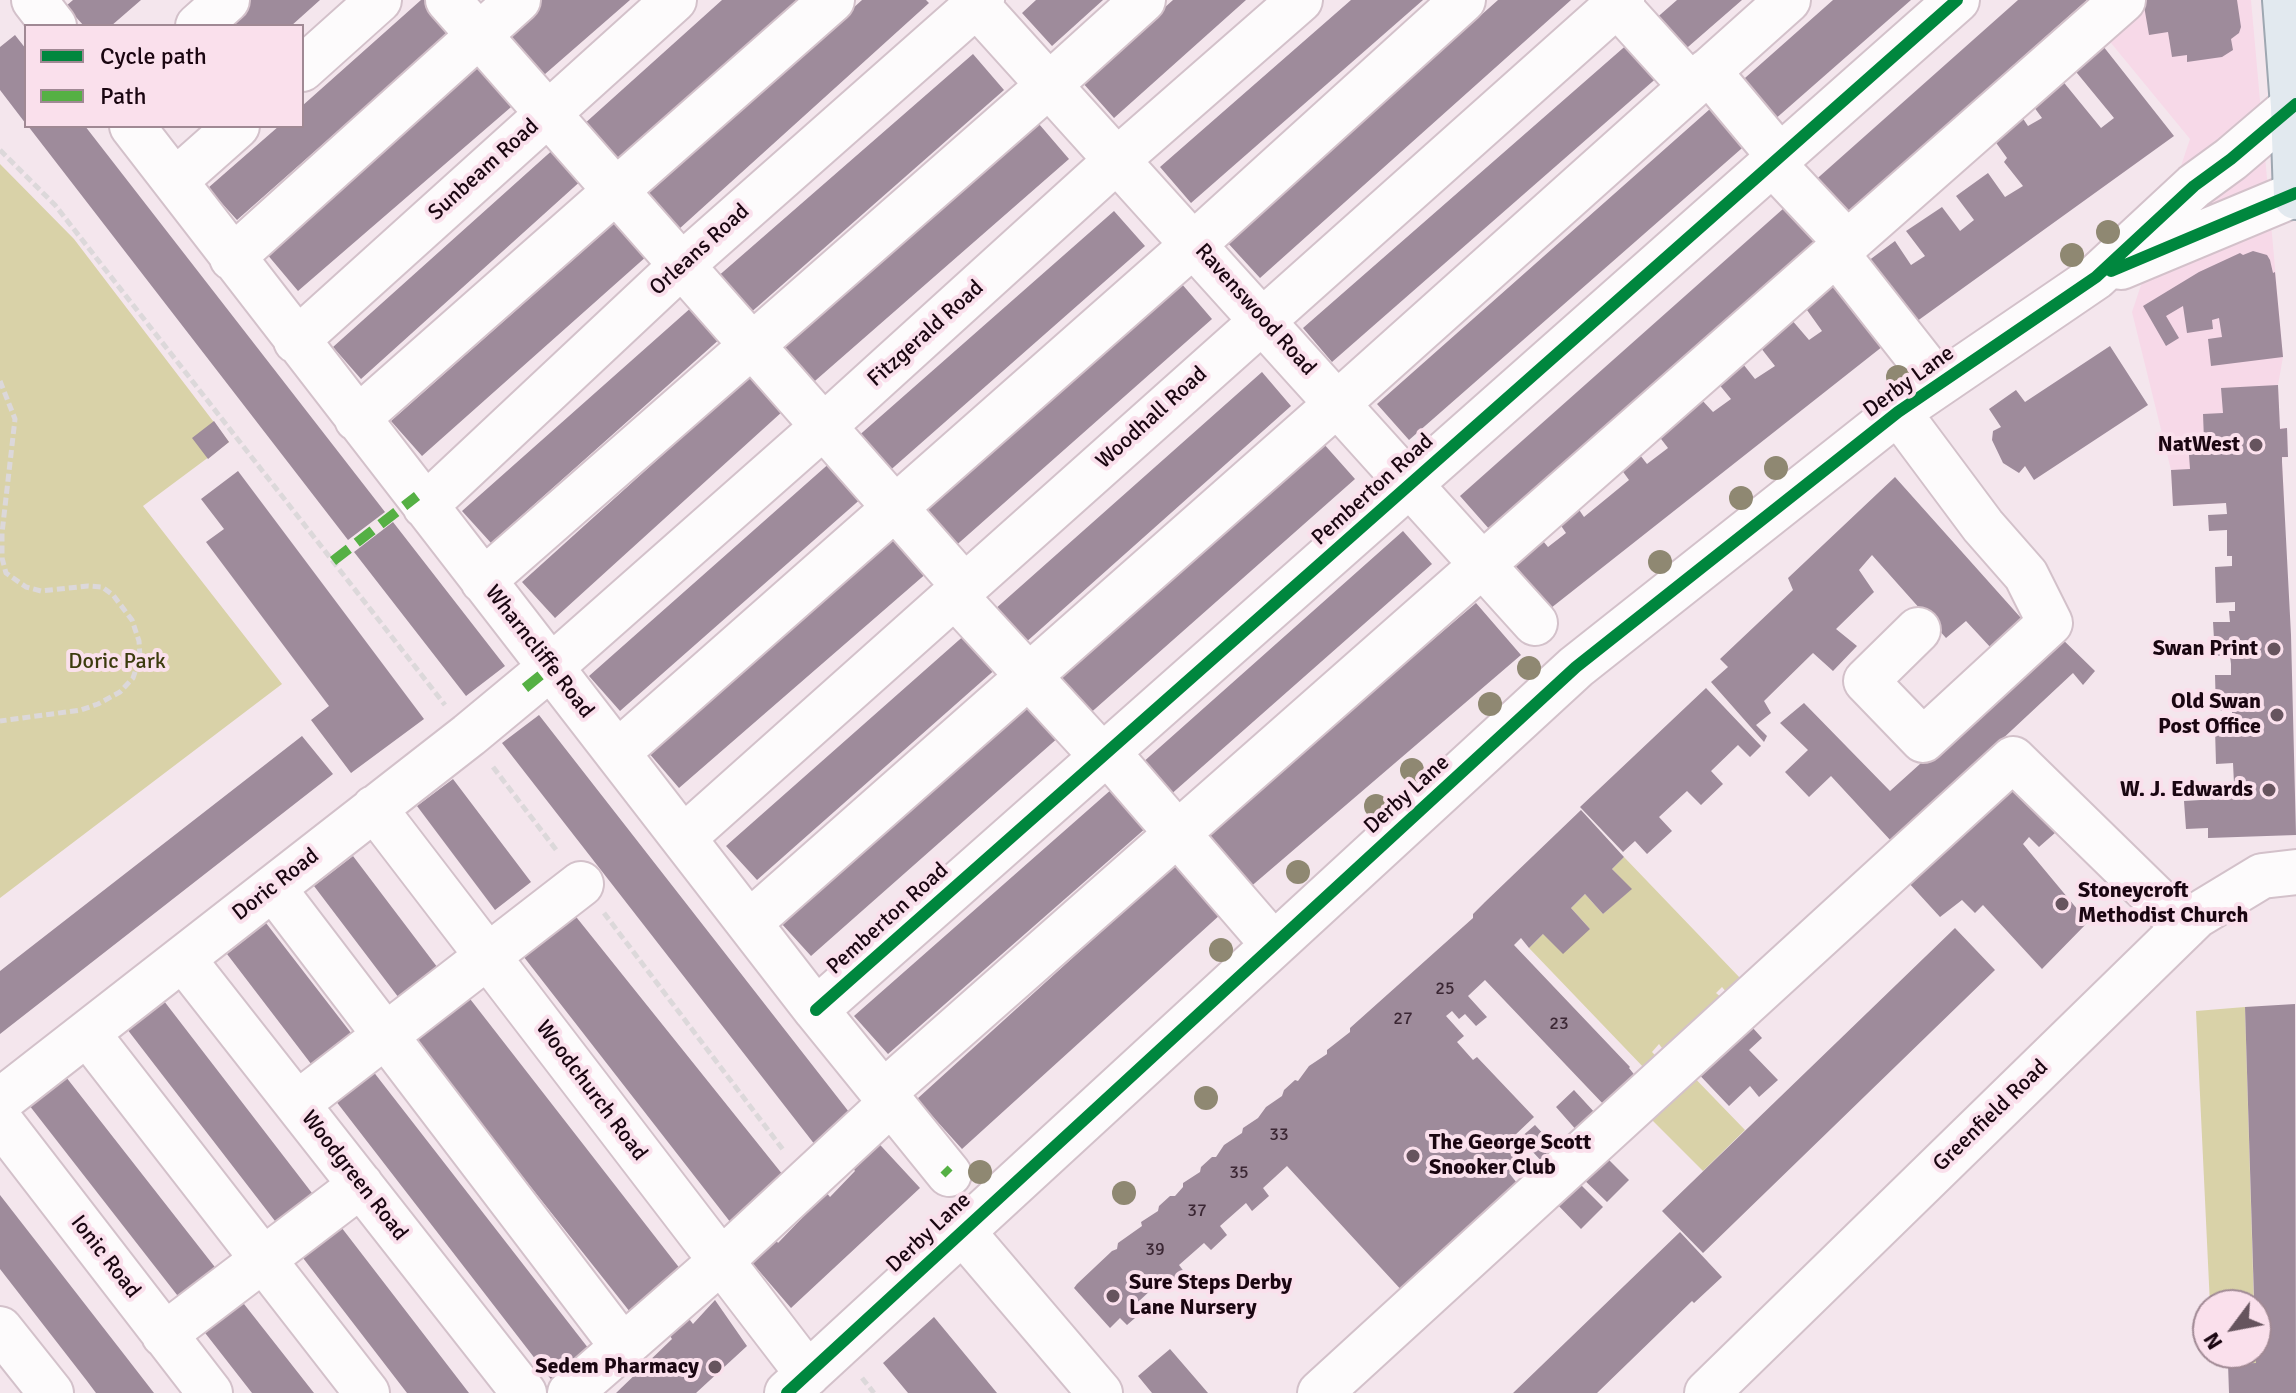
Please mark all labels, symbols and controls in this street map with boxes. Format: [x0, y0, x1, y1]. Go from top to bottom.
legend [24, 24, 304, 128]
text: Cycle path [100, 41, 207, 71]
text: Path [100, 81, 146, 111]
street label: Sunbeam Road [423, 114, 545, 226]
street label: Orleans Road [645, 199, 755, 301]
street label: Ravenswood Road [1189, 239, 1321, 381]
street label: Fitzgerald Road [863, 275, 989, 393]
street label: Derby Lane [1859, 340, 1959, 424]
street label: Woodhall Road [1091, 361, 1213, 475]
street label: Pemberton Road [1307, 429, 1439, 551]
place label: NatWest [2157, 432, 2240, 458]
marker: NatWest [2247, 436, 2265, 454]
street label: Wharncliffe Road [479, 580, 599, 724]
place label: Swan Print [2153, 636, 2258, 662]
marker: Swan Print [2265, 640, 2283, 658]
park label: Doric Park [68, 649, 166, 675]
place label: Old Swan Post Office [2158, 689, 2261, 740]
marker: Old Swan Post Office [2268, 706, 2286, 724]
street label: Derby Lane [1359, 750, 1455, 840]
place label: W. J. Edwards [2120, 777, 2253, 803]
marker: W. J. Edwards [2260, 781, 2278, 799]
street label: Doric Road [228, 843, 324, 927]
street label: Pemberton Road [822, 858, 954, 980]
place label: Stoneycroft Methodist Church [2078, 878, 2248, 930]
marker: Stoneycroft Methodist Church [2053, 895, 2071, 913]
house number: 25 [1435, 978, 1455, 1000]
house number: 27 [1393, 1008, 1413, 1030]
house number: 23 [1549, 1013, 1569, 1035]
street label: Woodchurch Road [530, 1016, 652, 1166]
street label: Greenfield Road [1928, 1055, 2054, 1177]
street label: Woodgreen Road [295, 1106, 413, 1246]
house number: 33 [1269, 1124, 1289, 1146]
place label: The George Scott Snooker Club [1429, 1130, 1591, 1182]
marker: The George Scott Snooker Club [1404, 1147, 1422, 1165]
house number: 35 [1229, 1162, 1249, 1184]
street label: Derby Lane [881, 1187, 977, 1279]
house number: 37 [1187, 1200, 1207, 1222]
street label: Ionic Road [64, 1210, 146, 1304]
house number: 39 [1145, 1239, 1165, 1261]
place label: Sure Steps Derby Lane Nursery [1129, 1270, 1292, 1322]
marker: Sure Steps Derby Lane Nursery [1104, 1287, 1122, 1305]
north arrow [2192, 1289, 2272, 1369]
text: N [2197, 1327, 2228, 1355]
place label: Sedem Pharmacy [535, 1354, 699, 1380]
marker: Sedem Pharmacy [706, 1358, 724, 1376]

